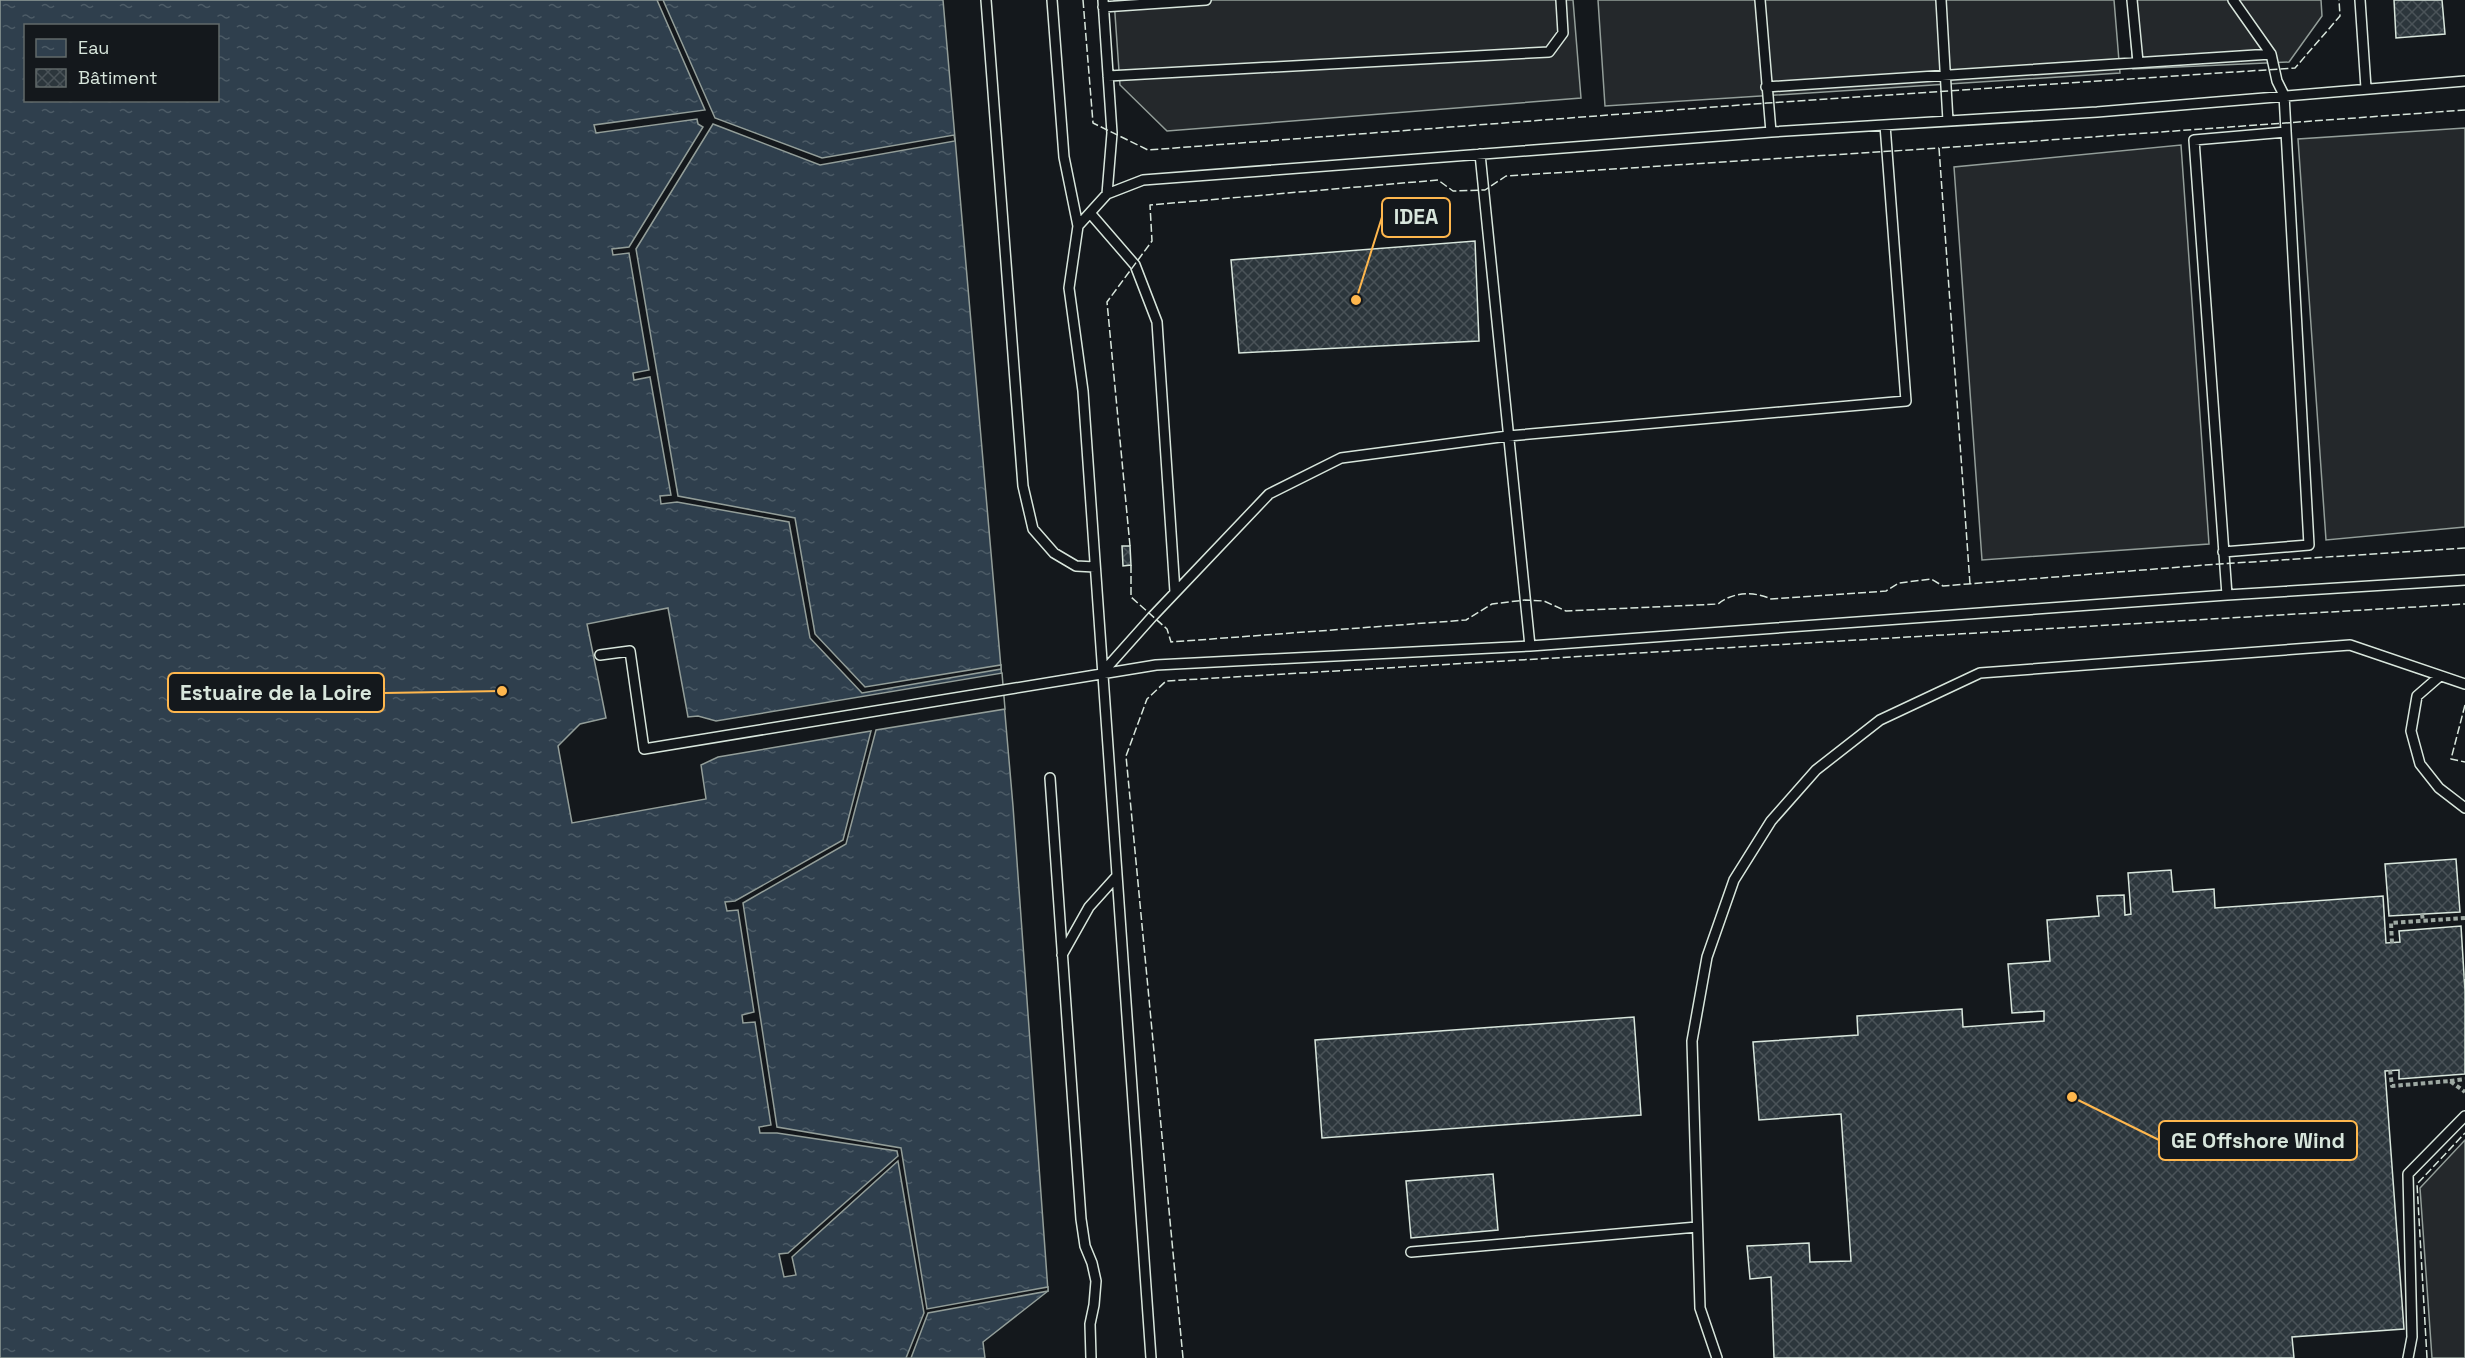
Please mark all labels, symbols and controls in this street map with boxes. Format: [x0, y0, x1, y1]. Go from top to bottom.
legend [24, 24, 219, 102]
text: Eau [78, 36, 109, 59]
text: Bâtiment [78, 66, 158, 89]
callout: IDEA [1382, 198, 1450, 237]
text: IDEA [1394, 203, 1438, 230]
callout: Estuaire de la Loire [168, 673, 384, 712]
text: Estuaire de la Loire [180, 679, 372, 706]
callout: GE Offshore Wind [2159, 1121, 2357, 1160]
text: GE Offshore Wind [2171, 1127, 2345, 1154]

